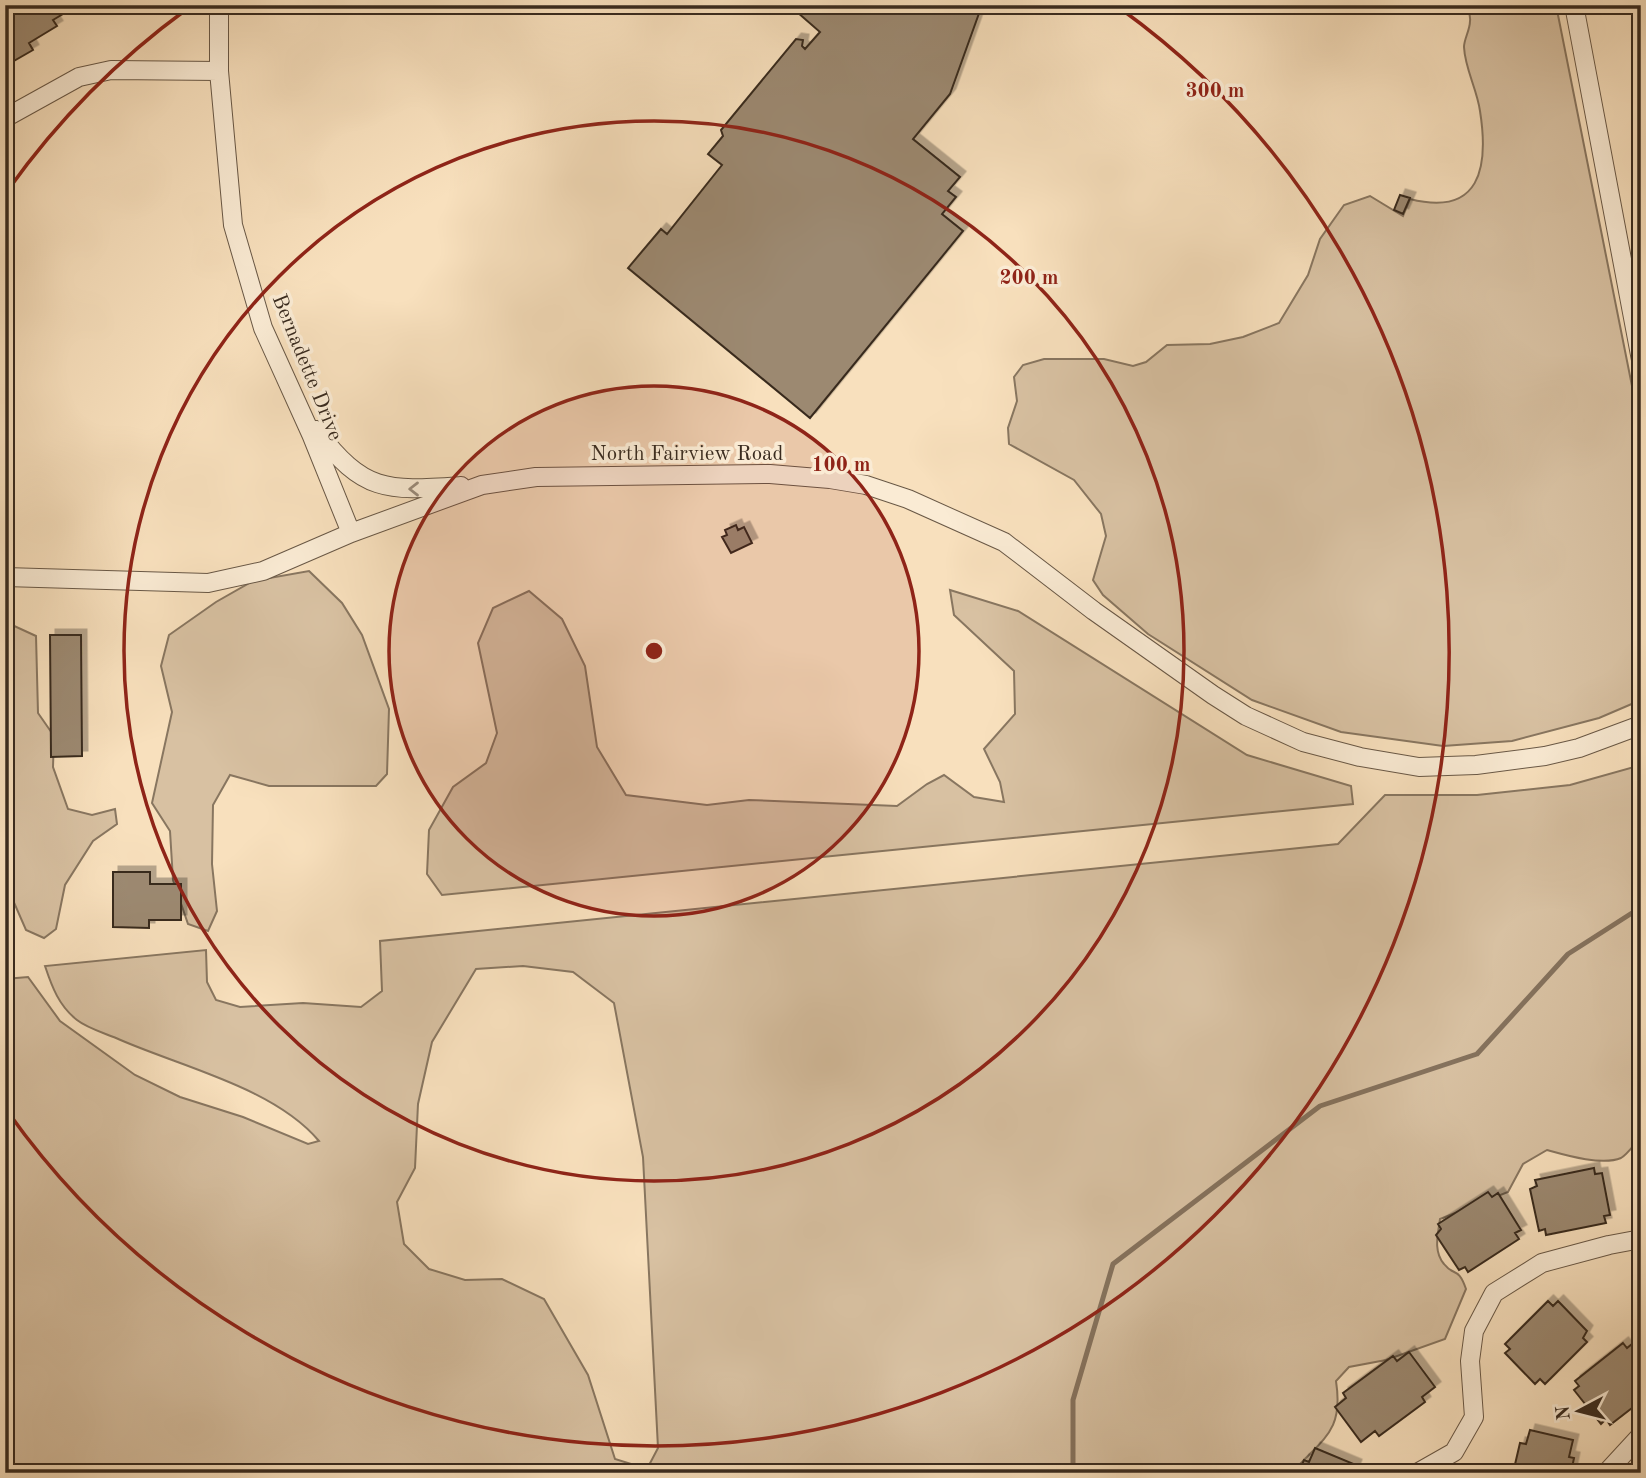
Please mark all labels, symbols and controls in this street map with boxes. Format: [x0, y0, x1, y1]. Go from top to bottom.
text: 300 m [1185, 81, 1245, 102]
text: 200 m [999, 268, 1059, 289]
street label: Bernadette Drive [268, 291, 346, 444]
street label: North Fairview Road [591, 444, 783, 465]
text: 100 m [811, 455, 871, 476]
one-way arrow [409, 481, 419, 497]
centre of rings [642, 639, 666, 663]
north arrow [1544, 1376, 1614, 1446]
text: N [1554, 1404, 1575, 1421]

